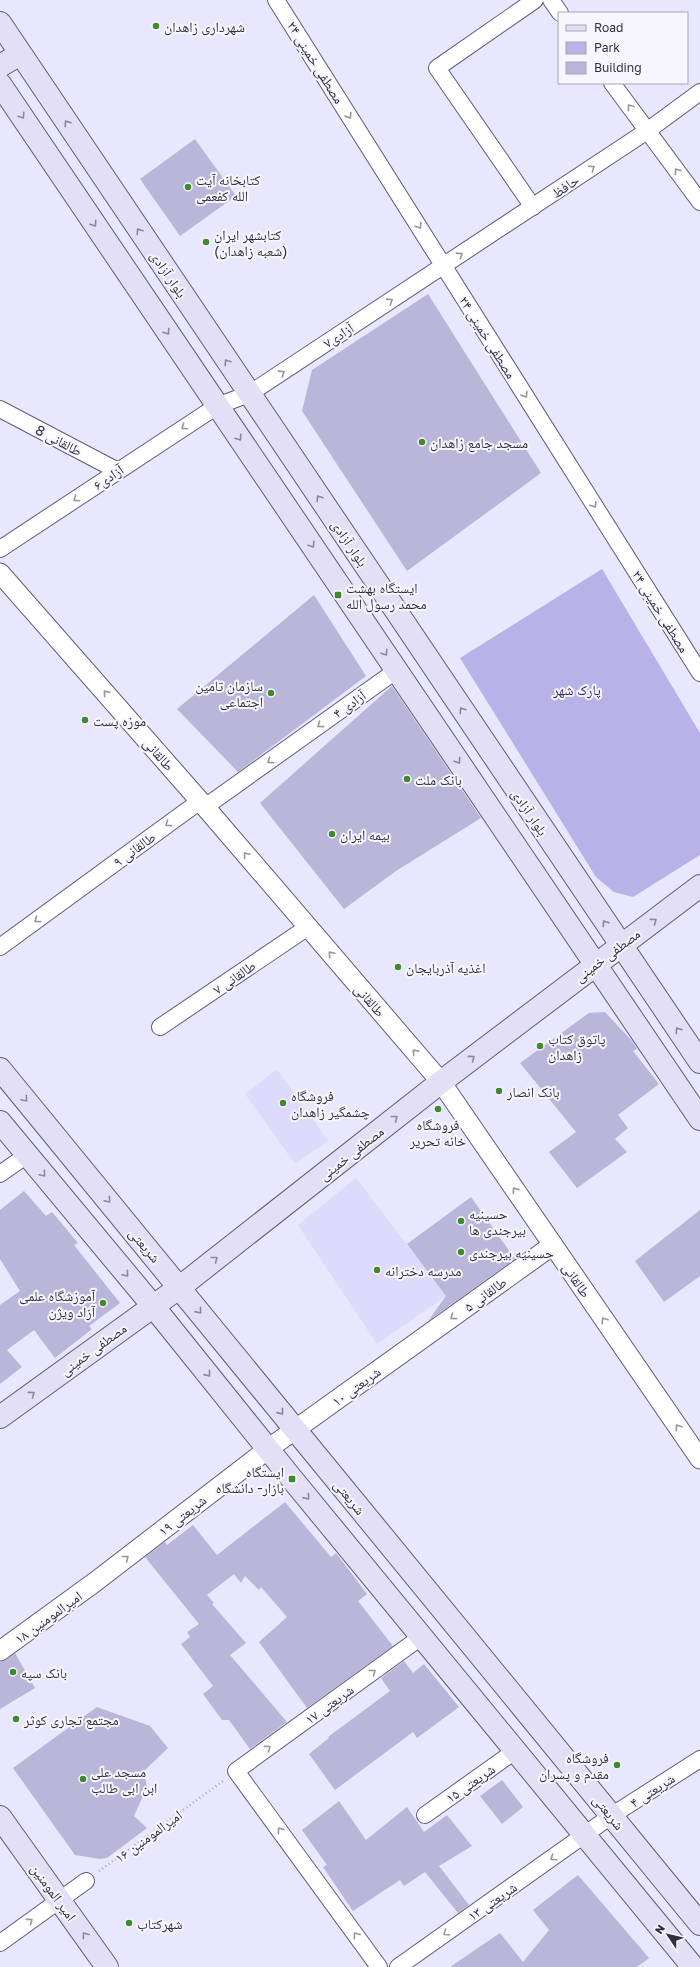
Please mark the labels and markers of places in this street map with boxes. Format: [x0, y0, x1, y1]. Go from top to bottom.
place label: شهرداری زاهدان [164, 18, 245, 36]
marker: شهرداری زاهدان [151, 21, 161, 31]
place label: کتابخانه آیت الله کفعمی [196, 171, 261, 205]
marker: کتابخانه آیت الله کفعمی [183, 182, 193, 192]
place label: کتابشهر ایران (شعبه زاهدان) [214, 226, 288, 260]
marker: کتابشهر ایران (شعبه زاهدان) [201, 237, 211, 247]
place label: مسجد جامع زاهدان [430, 434, 528, 453]
marker: مسجد جامع زاهدان [417, 437, 427, 447]
place label: ایستگاه بهشت محمد رسول الله [346, 579, 427, 613]
marker: ایستگاه بهشت محمد رسول الله [333, 590, 343, 600]
place label: سازمان تامین اجتماعی [195, 677, 263, 711]
marker: سازمان تامین اجتماعی [266, 688, 276, 698]
place label: موزه پست [93, 712, 146, 730]
marker: موزه پست [80, 715, 90, 725]
place label: بانک ملت [415, 771, 462, 788]
marker: بانک ملت [402, 774, 412, 784]
place label: بیمه ایران [340, 826, 390, 844]
marker: بیمه ایران [327, 829, 337, 839]
place label: اغذیه آذربایجان [406, 959, 485, 977]
marker: اغذیه آذربایجان [393, 962, 403, 972]
place label: پاتوق کتاب زاهدان [548, 1030, 606, 1064]
marker: پاتوق کتاب زاهدان [535, 1041, 545, 1051]
place label: بانک انصار [506, 1083, 560, 1101]
marker: بانک انصار [494, 1086, 504, 1096]
place label: فروشگاه چشمگیر زاهدان [291, 1087, 370, 1121]
marker: فروشگاه چشمگیر زاهدان [278, 1098, 288, 1108]
marker: فروشگاه خانه تحریر [433, 1104, 443, 1114]
place label: فروشگاه خانه تحریر [409, 1116, 466, 1150]
place label: حسینیه بیرجندی ها [469, 1205, 526, 1239]
marker: حسینیه بیرجندی ها [456, 1216, 466, 1226]
place label: حسینیه بیرجندی [469, 1244, 554, 1262]
marker: حسینیه بیرجندی [456, 1247, 466, 1257]
place label: مدرسه دخترانه [385, 1262, 461, 1280]
marker: مدرسه دخترانه [372, 1265, 382, 1275]
place label: آموزشگاه علمی آزاد ویژن [19, 1287, 95, 1321]
marker: آموزشگاه علمی آزاد ویژن [98, 1298, 108, 1308]
place label: ایستگاه بازار- دانشگاه [216, 1463, 284, 1497]
marker: ایستگاه بازار- دانشگاه [287, 1474, 297, 1484]
place label: بانک سپه [21, 1664, 67, 1682]
marker: بانک سپه [8, 1667, 18, 1677]
place label: مجتمع تجاری کوثر [23, 1711, 119, 1730]
marker: مجتمع تجاری کوثر [11, 1714, 21, 1724]
place label: فروشگاه مقدم و پسران [539, 1749, 609, 1784]
marker: فروشگاه مقدم و پسران [612, 1760, 622, 1770]
place label: مسجد علی ابن ابی طالب [91, 1763, 157, 1797]
marker: مسجد علی ابن ابی طالب [78, 1774, 88, 1784]
place label: شهرکتاب [137, 1915, 182, 1933]
marker: شهرکتاب [124, 1918, 134, 1928]

